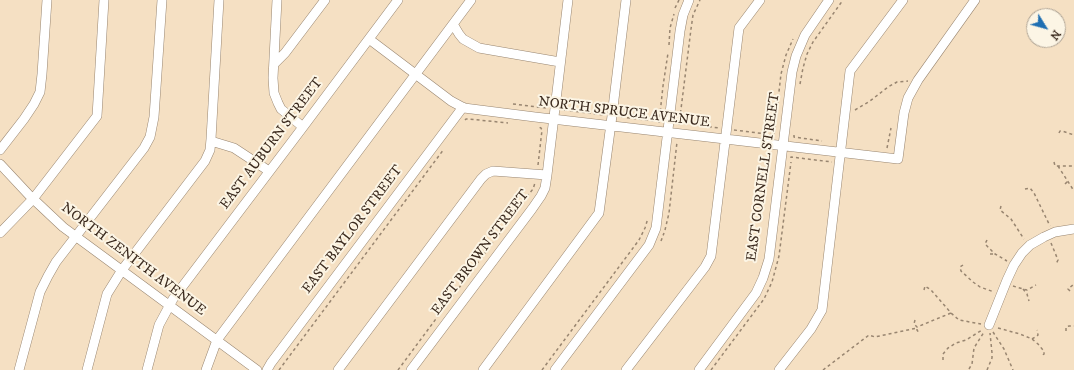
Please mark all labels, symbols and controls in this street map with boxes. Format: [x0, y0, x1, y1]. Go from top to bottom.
north arrow [1026, 8, 1066, 48]
text: N [1046, 27, 1063, 42]
street label: EAST AUBURN STREET [217, 75, 327, 213]
street label: EAST CORNELL STREET [744, 91, 784, 263]
street label: NORTH SPRUCE AVENUE [537, 94, 711, 132]
street label: EAST BAYLOR STREET [299, 163, 407, 297]
street label: EAST BROWN STREET [428, 187, 534, 319]
street label: NORTH ZENITH AVENUE [57, 200, 209, 320]

